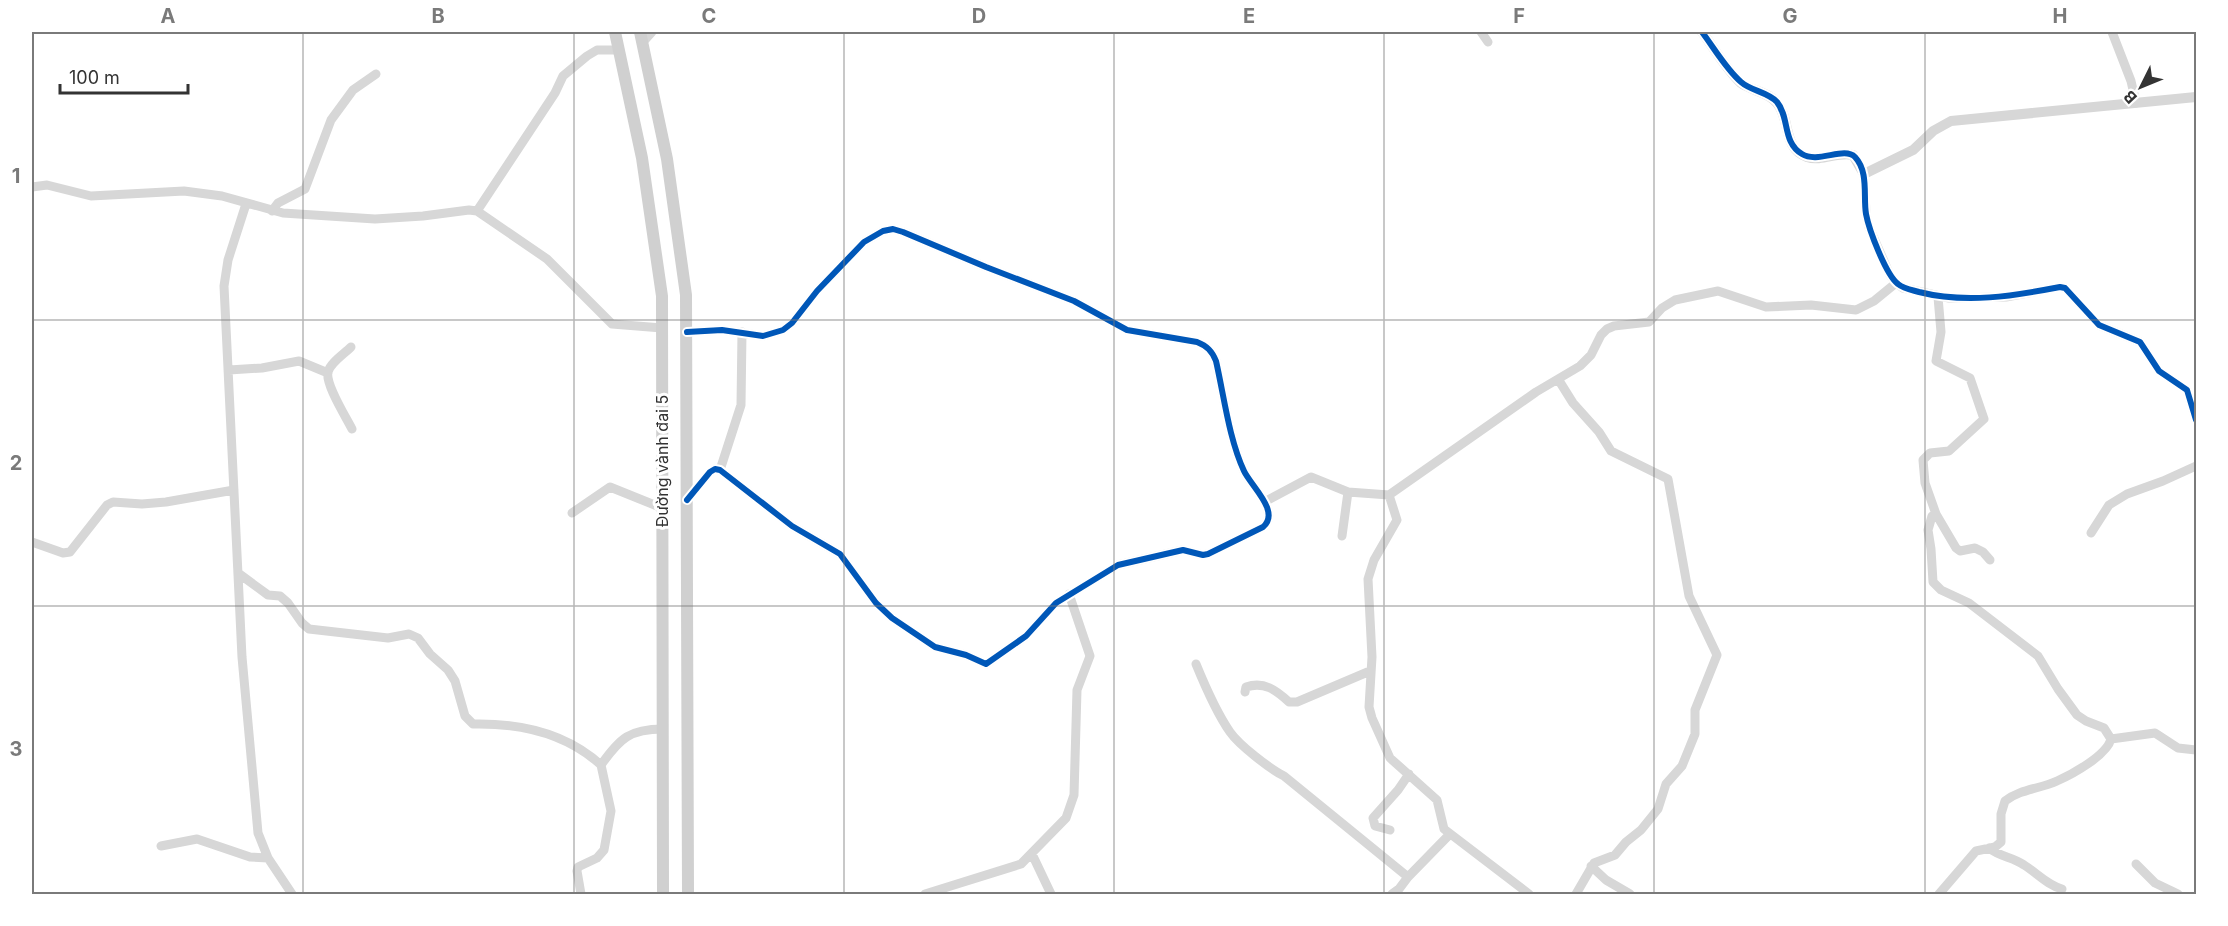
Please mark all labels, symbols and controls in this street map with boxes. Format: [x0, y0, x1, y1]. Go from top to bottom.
text: A [161, 4, 176, 28]
text: B [431, 4, 445, 28]
text: C [702, 4, 716, 28]
text: D [972, 4, 986, 28]
text: E [1243, 4, 1255, 28]
text: F [1513, 4, 1525, 28]
text: G [1782, 4, 1798, 28]
text: H [2053, 4, 2067, 28]
scale bar [60, 57, 188, 95]
north arrow [2111, 57, 2171, 117]
text: 100 m [69, 67, 120, 88]
text: B [2119, 87, 2141, 108]
text: 1 [12, 164, 20, 188]
street label: Đường vành đai 5 [652, 395, 672, 527]
text: 2 [10, 451, 22, 475]
text: 3 [10, 737, 22, 761]

